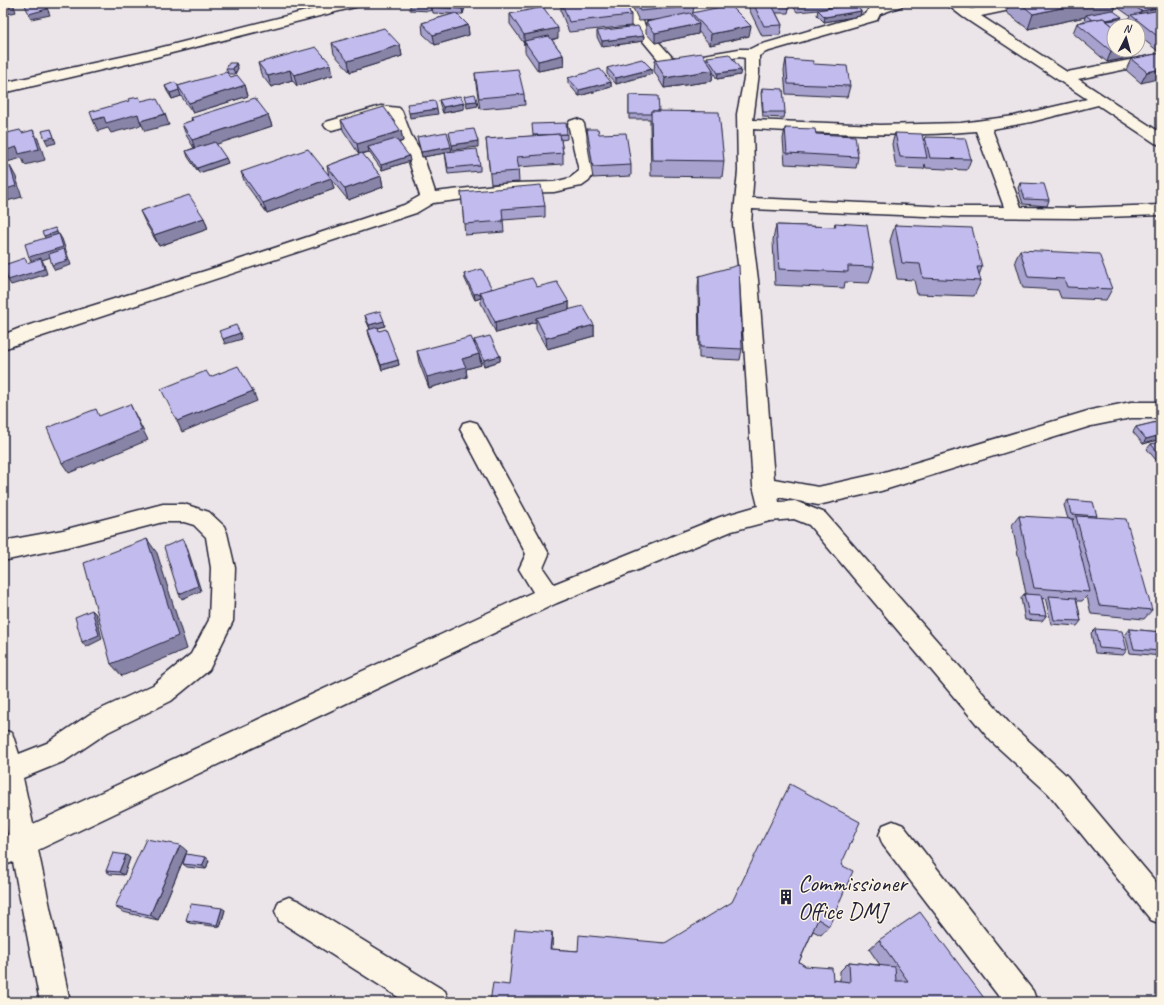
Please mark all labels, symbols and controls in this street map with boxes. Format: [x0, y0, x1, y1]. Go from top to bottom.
north arrow [1106, 18, 1146, 58]
text: N [1123, 21, 1133, 36]
place label: Commissioner Office DMJ [798, 868, 909, 926]
building icon: Commissioner Office DMJ [777, 888, 795, 906]

